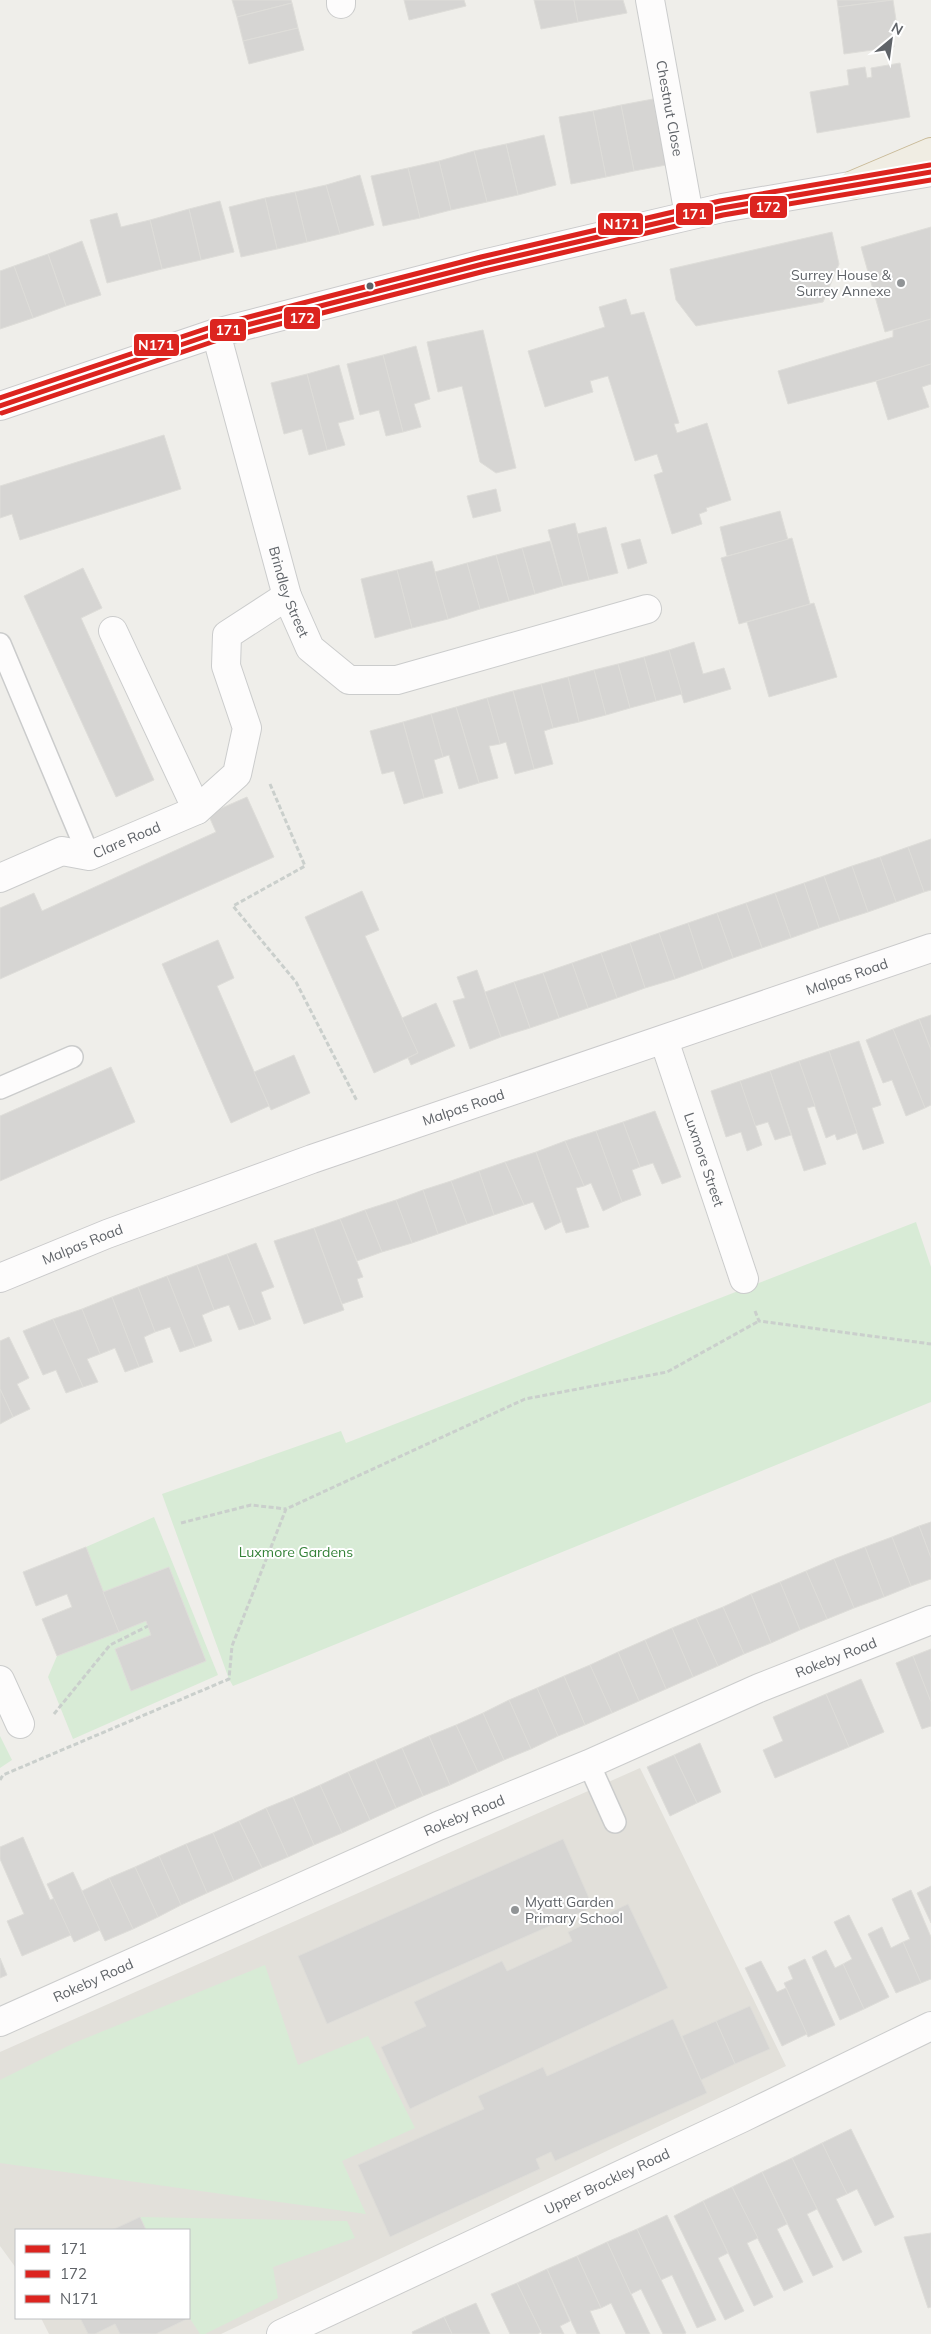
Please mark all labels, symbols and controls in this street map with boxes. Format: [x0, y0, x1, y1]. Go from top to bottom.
north arrow [866, 15, 916, 65]
text: N [888, 18, 906, 39]
street label: Chestnut Close [652, 59, 687, 158]
line badge: 172 [749, 195, 788, 219]
text: 172 [755, 198, 781, 216]
line badge: 171 [675, 202, 714, 226]
text: 171 [681, 205, 707, 223]
line badge: N171 [597, 212, 644, 236]
text: N171 [603, 215, 639, 233]
place label: Surrey House & Surrey Annexe [791, 266, 892, 300]
marker: Surrey House & Surrey Annexe [895, 277, 907, 289]
unlabelled marker [365, 281, 375, 291]
line badge: 172 [283, 306, 321, 330]
text: 172 [289, 309, 315, 327]
line badge: 171 [209, 318, 247, 342]
text: 171 [215, 321, 241, 339]
line badge: N171 [133, 333, 180, 357]
text: N171 [138, 336, 174, 354]
street label: Brindley Street [265, 544, 313, 640]
street label: Clare Road [90, 818, 163, 862]
street label: Malpas Road [803, 954, 890, 999]
street label: Malpas Road [420, 1085, 507, 1130]
street label: Luxmore Street [680, 1110, 728, 1209]
street label: Malpas Road [39, 1220, 125, 1269]
park label: Luxmore Gardens [239, 1543, 353, 1561]
street label: Rokeby Road [793, 1633, 879, 1682]
street label: Rokeby Road [421, 1791, 507, 1840]
place label: Myatt Garden Primary School [525, 1893, 623, 1927]
marker: Myatt Garden Primary School [509, 1904, 521, 1916]
street label: Rokeby Road [50, 1955, 136, 2006]
street label: Upper Brockley Road [541, 2144, 673, 2218]
legend [15, 2229, 190, 2319]
text: 171 [60, 2239, 87, 2258]
text: 172 [60, 2264, 87, 2283]
text: N171 [60, 2289, 98, 2308]

